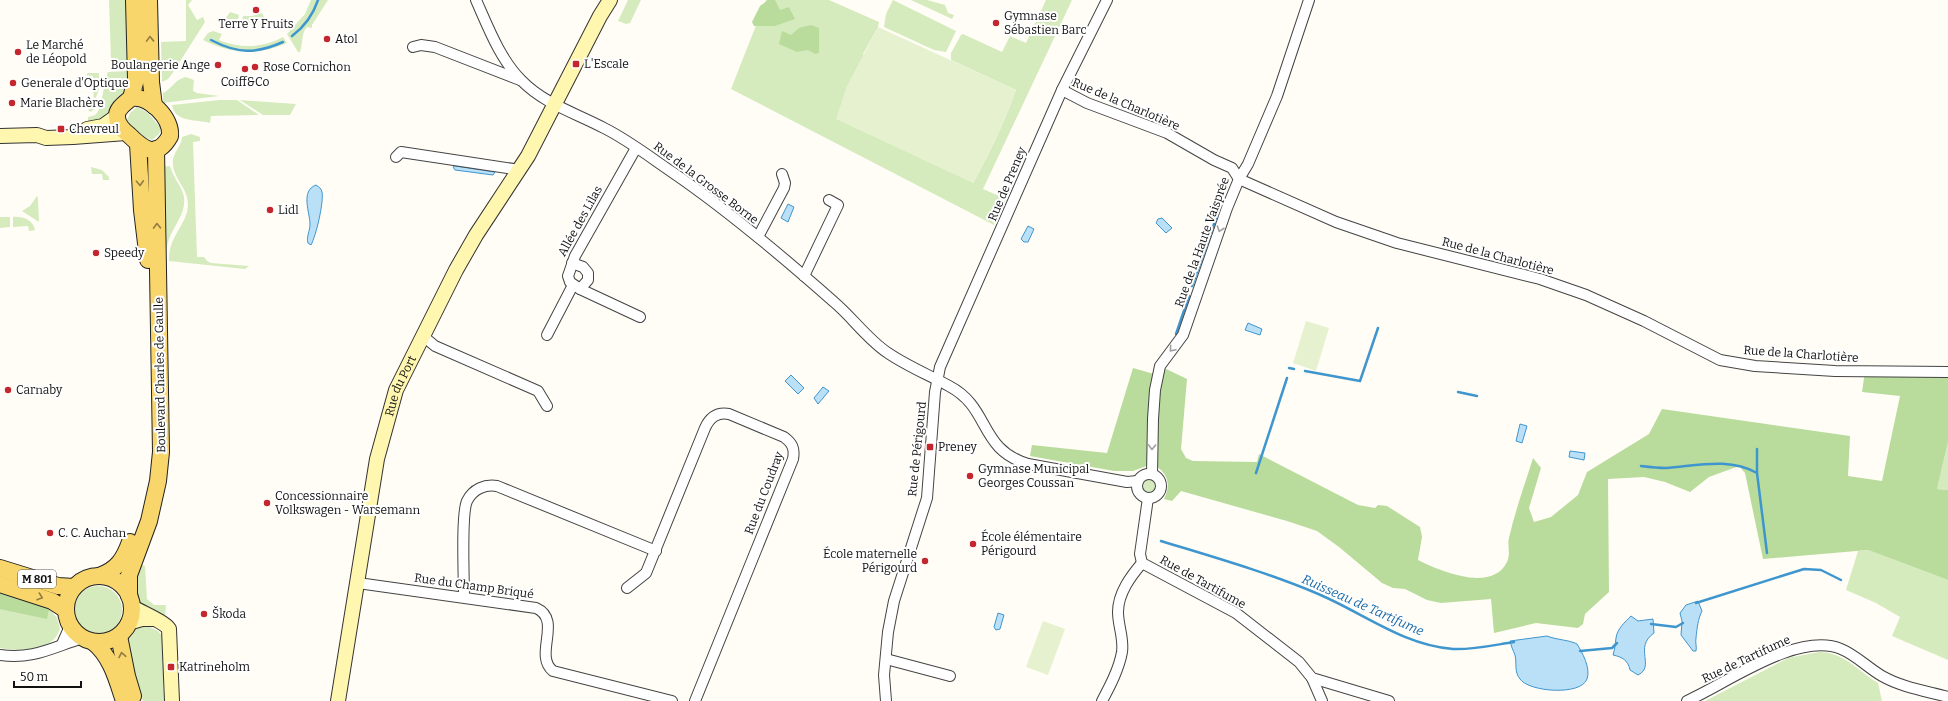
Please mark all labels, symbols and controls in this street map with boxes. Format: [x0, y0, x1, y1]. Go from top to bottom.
marker: Terre Y Fruits [251, 5, 261, 15]
place label: Gymnase Sébastien Barc [1004, 9, 1087, 37]
place label: Terre Y Fruits [219, 17, 294, 31]
marker: Gymnase Sébastien Barc [991, 18, 1001, 28]
place label: Atol [335, 32, 358, 46]
marker: Atol [322, 34, 332, 44]
one-way arrow [146, 36, 154, 42]
place label: Le Marché de Léopold [26, 38, 87, 66]
marker: Le Marché de Léopold [13, 47, 23, 57]
place label: L'Escale [584, 57, 629, 71]
place label: Boulangerie Ange [111, 58, 210, 72]
marker: L'Escale [571, 59, 581, 69]
marker: Boulangerie Ange [213, 60, 223, 70]
place label: Rose Cornichon [263, 60, 351, 74]
marker: Rose Cornichon [250, 62, 260, 72]
marker: Coiff&Co [240, 64, 250, 74]
place label: Coiff&Co [221, 75, 269, 89]
street label: Rue de la Charlotière [1070, 75, 1182, 133]
place label: Generale d'Optique [21, 76, 129, 90]
marker: Generale d'Optique [8, 78, 18, 88]
place label: Marie Blachère [20, 96, 104, 110]
marker: Marie Blachère [7, 98, 17, 108]
place label: Chevreul [69, 122, 119, 136]
marker: Chevreul [56, 124, 66, 134]
street label: Rue de la Grosse Borne [651, 139, 761, 227]
street label: Rue de Preney [985, 144, 1029, 223]
street label: Rue de la Haute Vaisprée [1172, 175, 1232, 309]
one-way arrow [136, 180, 145, 186]
street label: Allée des Lilas [555, 183, 605, 259]
place label: Lidl [278, 203, 299, 217]
marker: Lidl [265, 205, 275, 215]
one-way arrow [153, 223, 161, 229]
one-way arrow [1216, 225, 1225, 232]
street label: Rue de la Charlotière [1440, 234, 1556, 278]
place label: Speedy [104, 246, 145, 260]
marker: Speedy [91, 248, 101, 258]
street label: Boulevard Charles de Gaulle [152, 297, 168, 453]
street label: Rue de la Charlotière [1743, 343, 1859, 365]
one-way arrow [1170, 344, 1177, 352]
street label: Rue du Port [382, 353, 419, 418]
place label: Carnaby [16, 383, 63, 397]
marker: Carnaby [3, 385, 13, 395]
street label: Rue de Périgourd [905, 401, 929, 497]
place label: Preney [938, 440, 978, 454]
marker: Preney [925, 442, 935, 452]
one-way arrow [1148, 444, 1157, 450]
street label: Rue du Coudray [742, 449, 786, 536]
place label: Gymnase Municipal Georges Coussan [978, 462, 1090, 490]
marker: Gymnase Municipal Georges Coussan [965, 471, 975, 481]
place label: Concessionnaire Volkswagen - Warsemann [275, 489, 421, 517]
marker: Concessionnaire Volkswagen - Warsemann [262, 498, 272, 508]
place label: C. C. Auchan [58, 526, 126, 540]
marker: C. C. Auchan [45, 528, 55, 538]
place label: École élémentaire Périgourd [981, 529, 1082, 558]
marker: École élémentaire Périgourd [968, 539, 978, 549]
place label: École maternelle Périgourd [823, 546, 917, 575]
street label: Rue de Tartifume [1158, 553, 1248, 611]
marker: École maternelle Périgourd [920, 556, 930, 566]
road number: M 801 [18, 570, 56, 588]
street label: Rue du Champ Briqué [413, 571, 535, 601]
water label: Ruisseau de Tartifume [1300, 571, 1427, 639]
one-way arrow [36, 592, 43, 601]
place label: Škoda [212, 606, 246, 621]
marker: Škoda [199, 609, 209, 619]
street label: Rue de Tartifume [1700, 632, 1792, 686]
one-way arrow [119, 652, 127, 658]
place label: Katrineholm [179, 660, 251, 674]
marker: Katrineholm [166, 662, 176, 672]
scale bar [14, 663, 81, 689]
text: 50 m [20, 670, 49, 684]

